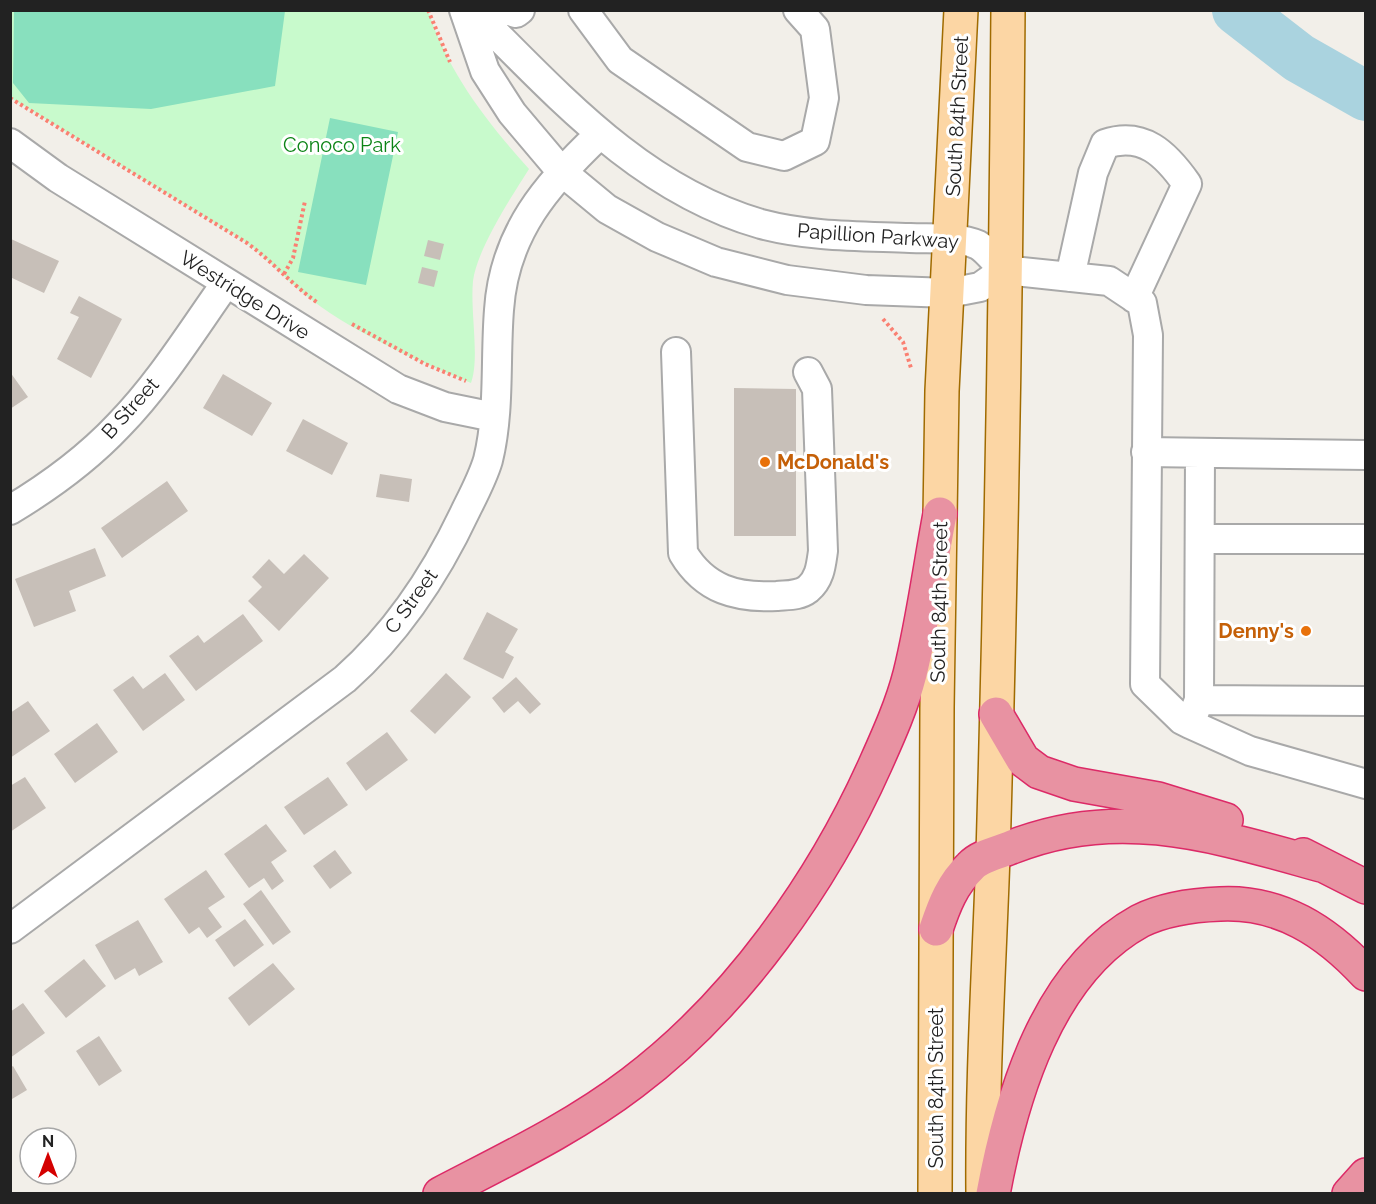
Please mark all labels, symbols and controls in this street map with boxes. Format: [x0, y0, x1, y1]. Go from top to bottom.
street label: South 84th Street [941, 35, 973, 197]
park label: Conoco Park [283, 133, 401, 157]
street label: Papillion Parkway [796, 218, 960, 254]
street label: Westridge Drive [176, 245, 315, 345]
street label: B Street [96, 372, 164, 443]
place label: McDonald's [777, 450, 889, 474]
marker: McDonald's [758, 455, 772, 469]
street label: South 84th Street [926, 521, 952, 683]
street label: C Street [379, 564, 443, 638]
place label: Denny's [1218, 619, 1294, 643]
marker: Denny's [1299, 624, 1313, 638]
street label: South 84th Street [924, 1007, 948, 1169]
north arrow [18, 1126, 78, 1186]
text: N [42, 1132, 54, 1151]

